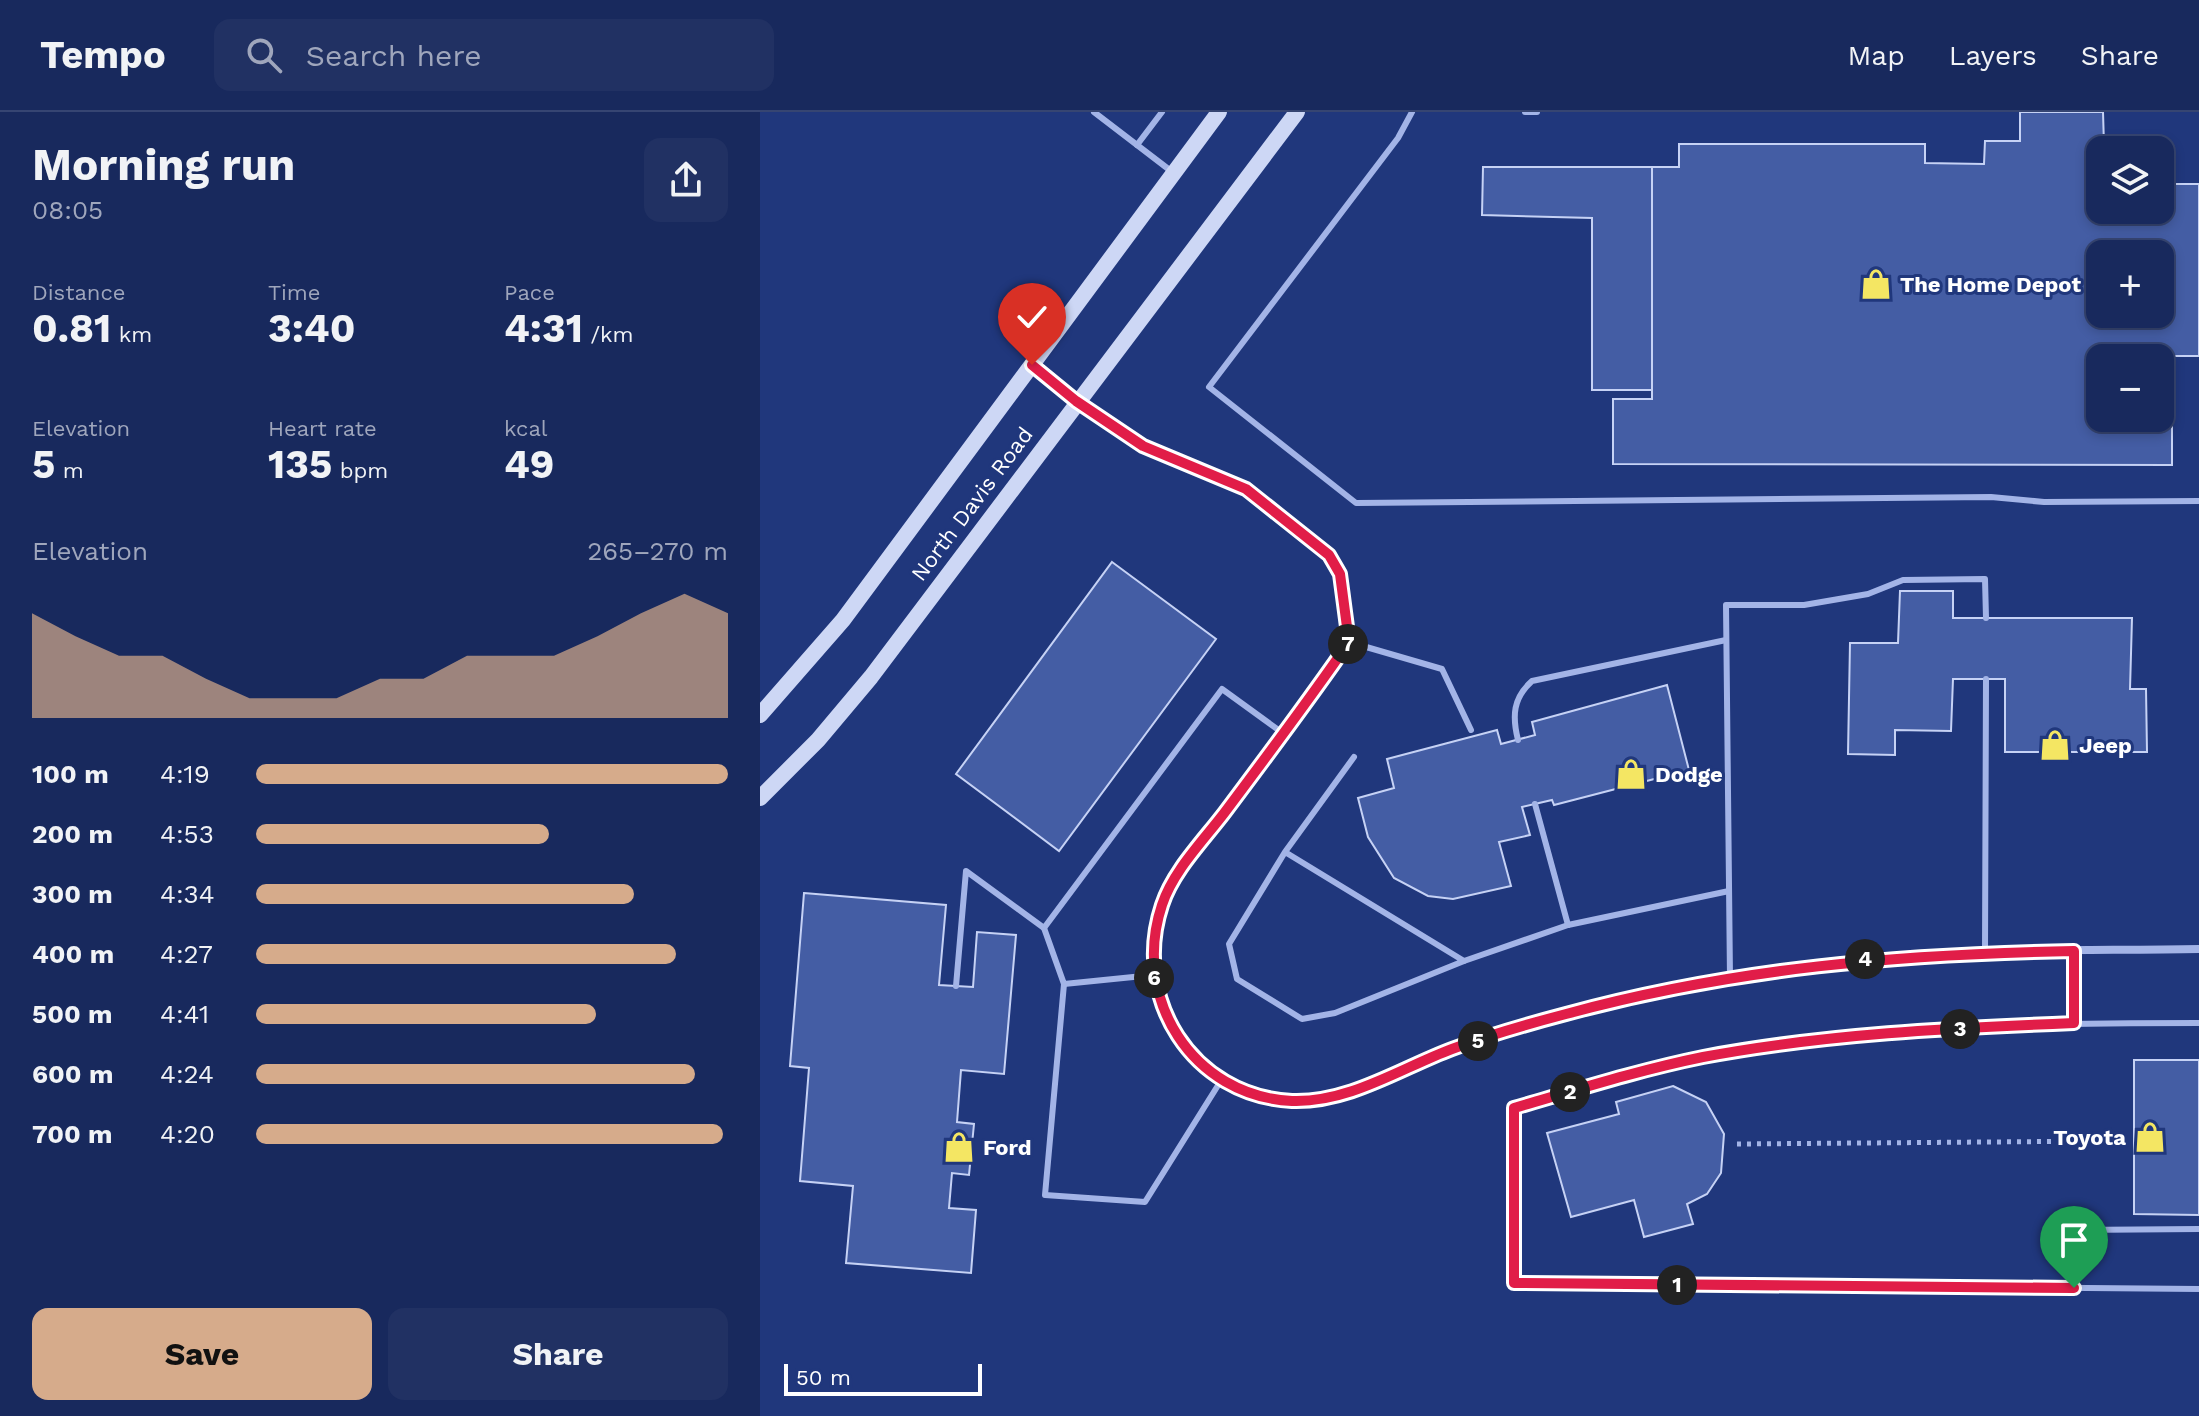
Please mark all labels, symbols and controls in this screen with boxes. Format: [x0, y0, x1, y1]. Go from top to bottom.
search box [214, 19, 774, 91]
text: Tempo [40, 33, 166, 77]
icon: search [242, 33, 286, 77]
text: Search here [306, 38, 482, 73]
text: Map [1848, 39, 1905, 72]
text: Layers [1949, 39, 2037, 72]
text: Share [2081, 39, 2159, 72]
map controls [2086, 136, 2174, 432]
button: layers [2086, 136, 2174, 224]
button: share [644, 138, 728, 222]
text: Morning run [32, 139, 295, 191]
text: 08:05 [32, 195, 103, 225]
button: + [2086, 240, 2174, 328]
shop icon: The Home Depot [1859, 267, 1893, 301]
place label: The Home Depot [1900, 272, 2081, 297]
text: Distance [32, 280, 126, 305]
text: Time [268, 280, 320, 305]
text: Pace [504, 280, 555, 305]
pin [998, 283, 1066, 365]
icon: check [1010, 295, 1054, 339]
text: 0.81 [32, 305, 111, 352]
text: 3:40 [268, 305, 355, 352]
text: 4:31 [504, 305, 583, 352]
text: km [111, 322, 152, 347]
text: /km [583, 322, 633, 347]
button: − [2086, 344, 2174, 432]
text: Elevation [32, 416, 130, 441]
text: Heart rate [268, 416, 377, 441]
text: kcal [504, 416, 548, 441]
street label: North Davis Road [906, 422, 1038, 586]
text: 5 [32, 441, 55, 488]
text: 135 [268, 441, 332, 488]
text: 49 [504, 441, 554, 488]
text: m [55, 458, 84, 483]
text: bpm [332, 458, 388, 483]
text: Elevation [32, 536, 148, 566]
text: 265–270 m [587, 536, 728, 566]
pin: 7 [1328, 624, 1368, 664]
text: 7 [1341, 631, 1355, 656]
shop icon: Jeep [2038, 728, 2072, 762]
place label: Jeep [2079, 733, 2132, 758]
shop icon: Dodge [1614, 757, 1648, 791]
text: 100 m [32, 759, 109, 789]
text: 4:19 [160, 759, 210, 789]
place label: Dodge [1655, 762, 1723, 787]
text: 200 m [32, 819, 113, 849]
text: 4:53 [160, 819, 214, 849]
text: 300 m [32, 879, 113, 909]
text: 4:34 [160, 879, 215, 909]
text: 400 m [32, 939, 114, 969]
text: 4:27 [160, 939, 213, 969]
pin: 4 [1845, 939, 1885, 979]
text: 4 [1858, 946, 1872, 971]
pin: 6 [1134, 958, 1174, 998]
text: 6 [1147, 965, 1161, 990]
text: 500 m [32, 999, 113, 1029]
text: 4:41 [160, 999, 209, 1029]
pin: 3 [1940, 1009, 1980, 1049]
text: 3 [1953, 1016, 1967, 1041]
pin: 5 [1458, 1021, 1498, 1061]
text: 5 [1472, 1028, 1484, 1053]
text: 600 m [32, 1059, 113, 1089]
text: 4:24 [160, 1059, 214, 1089]
pin: 2 [1550, 1072, 1590, 1112]
text: 2 [1563, 1079, 1577, 1104]
text: 700 m [32, 1119, 113, 1149]
text: 4:20 [160, 1119, 215, 1149]
shop icon: Toyota [2133, 1120, 2167, 1154]
place label: Toyota [2053, 1125, 2126, 1150]
shop icon: Ford [942, 1130, 976, 1164]
place label: Ford [983, 1135, 1032, 1160]
pin [2040, 1206, 2108, 1288]
icon: arrive [2052, 1218, 2096, 1262]
pin: 1 [1657, 1265, 1697, 1305]
text: 1 [1672, 1272, 1682, 1297]
button: Save [32, 1308, 372, 1400]
button: Share [388, 1308, 728, 1400]
scale bar [784, 1360, 982, 1396]
text: 50 m [796, 1365, 851, 1390]

